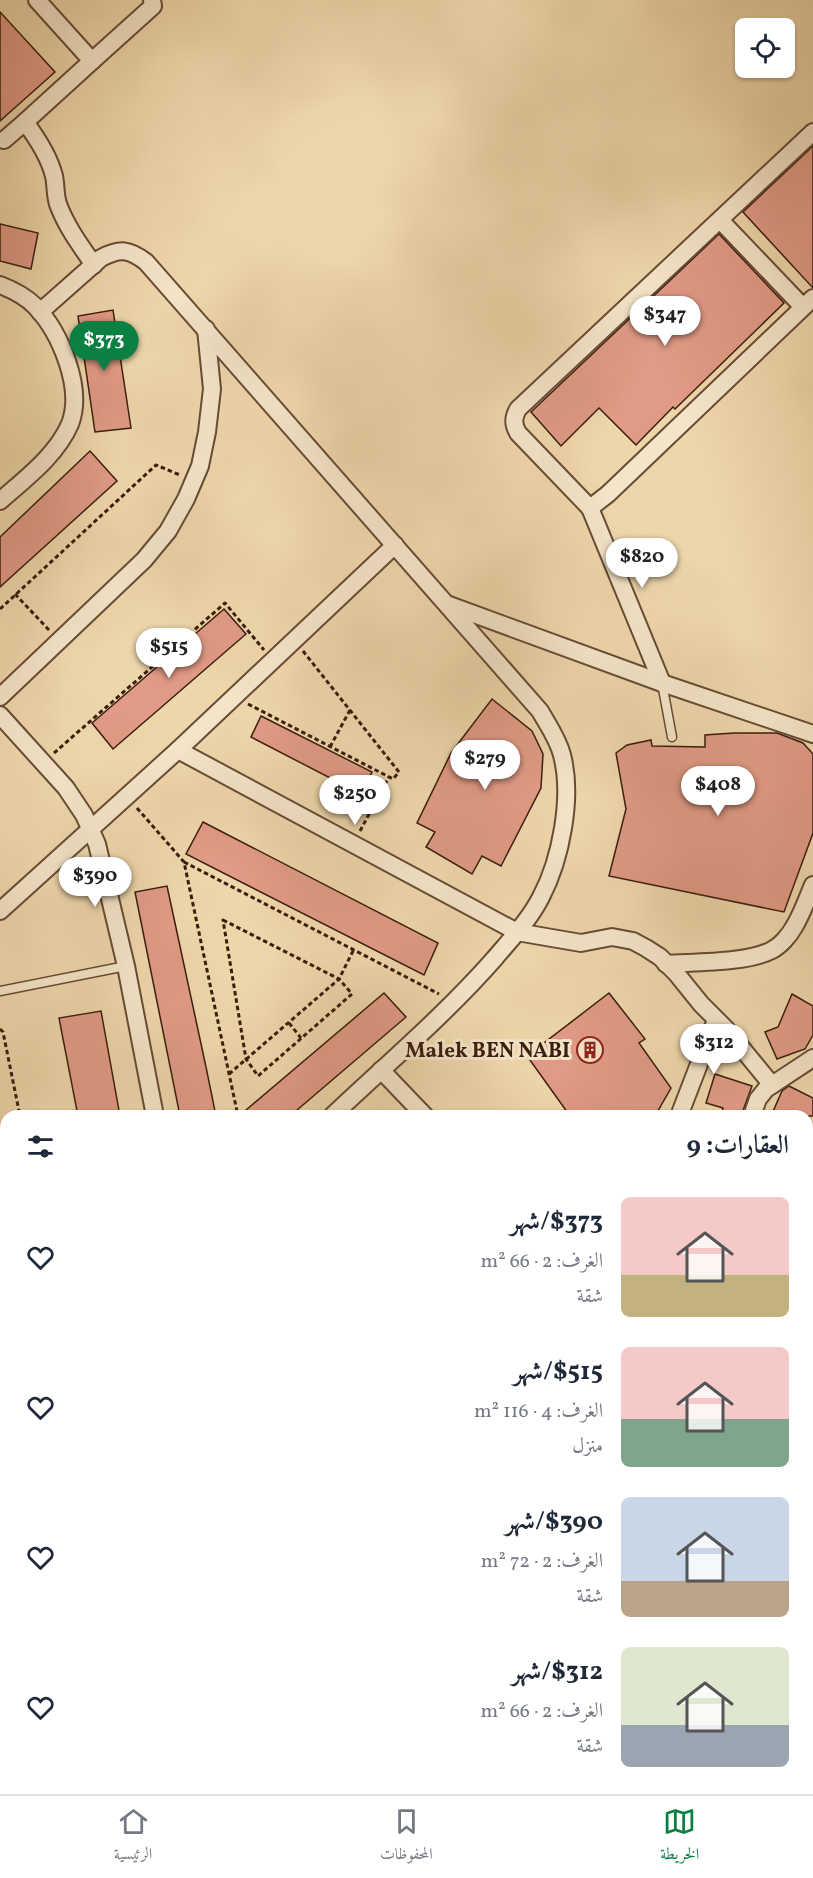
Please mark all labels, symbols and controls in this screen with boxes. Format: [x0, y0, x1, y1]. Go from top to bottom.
map controls [735, 18, 795, 78]
button: locate [735, 18, 795, 78]
pin: $347 [629, 296, 701, 347]
text: $347 [644, 301, 686, 329]
pin: $373 [68, 321, 140, 372]
text: $373 [84, 326, 124, 354]
pin: $820 [606, 538, 678, 589]
text: $820 [620, 543, 664, 571]
pin: $515 [133, 628, 205, 679]
text: $515 [150, 633, 188, 661]
pin: $279 [449, 740, 521, 791]
text: $279 [464, 745, 506, 773]
pin: $408 [682, 766, 754, 817]
text: $408 [695, 771, 741, 799]
pin: $250 [319, 775, 391, 826]
text: $250 [333, 780, 377, 808]
pin: $390 [59, 857, 131, 908]
text: $390 [73, 862, 117, 890]
pin: $312 [678, 1024, 750, 1075]
text: $312 [694, 1029, 734, 1057]
building icon: Malek BEN NABI [575, 1035, 605, 1065]
place label: Malek BEN NABI [405, 1037, 570, 1066]
text: العقارات: 9 [686, 1128, 789, 1164]
icon: filters [24, 1130, 57, 1163]
text: $373/شهر [510, 1204, 603, 1240]
icon: home [669, 1221, 741, 1293]
icon: heart [24, 1241, 57, 1274]
text: الغرف: 2 · 66 m² [481, 1248, 603, 1276]
text: شقة [577, 1283, 603, 1311]
text: $515/شهر [513, 1354, 603, 1390]
icon: home [669, 1371, 741, 1443]
icon: heart [24, 1391, 57, 1424]
text: الغرف: 4 · 116 m² [474, 1398, 603, 1426]
text: منزل [572, 1433, 603, 1461]
text: $390/شهر [505, 1504, 603, 1540]
icon: home [669, 1521, 741, 1593]
icon: heart [24, 1541, 57, 1574]
text: الغرف: 2 · 72 m² [481, 1548, 603, 1576]
text: شقة [577, 1583, 603, 1611]
text: $312/شهر [511, 1654, 603, 1690]
icon: home [669, 1671, 741, 1743]
icon: heart [24, 1691, 57, 1724]
text: الغرف: 2 · 66 m² [481, 1698, 603, 1726]
text: شقة [577, 1733, 603, 1761]
tab: الرئيسية [114, 1805, 152, 1869]
tab: المحفوظات [380, 1805, 433, 1869]
tab: الخريطة [660, 1805, 699, 1869]

